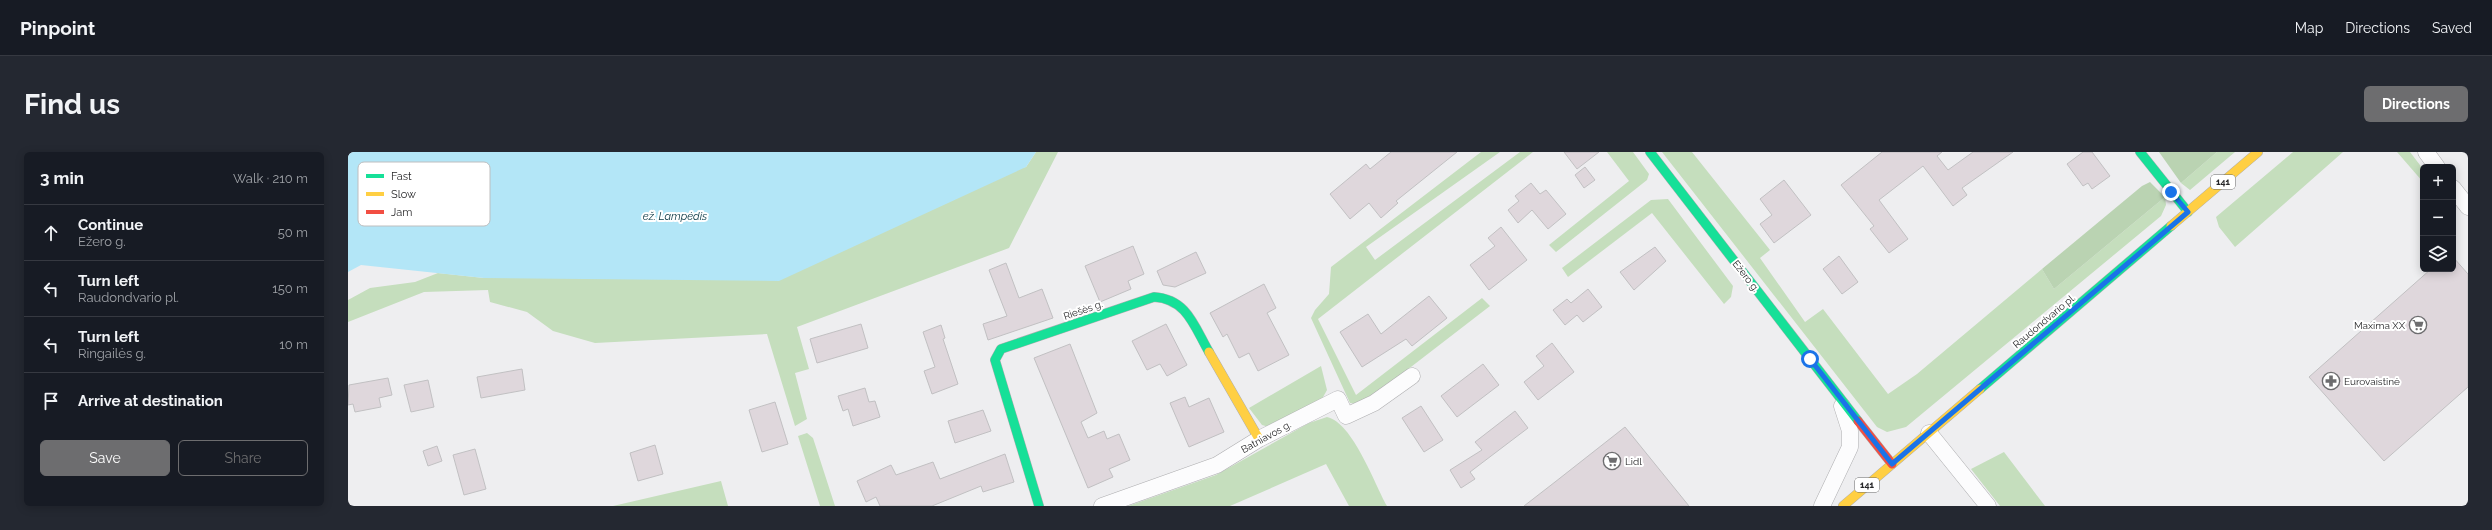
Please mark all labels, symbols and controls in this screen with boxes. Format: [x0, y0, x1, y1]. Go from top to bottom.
text: Pinpoint [20, 17, 95, 39]
text: Map [2295, 20, 2323, 36]
text: Directions [2345, 20, 2410, 36]
text: Saved [2432, 20, 2472, 36]
button: Directions [2364, 86, 2468, 122]
text: Find us [24, 88, 120, 121]
legend [358, 162, 490, 226]
map controls [2420, 164, 2456, 272]
button: + [2420, 164, 2456, 200]
text: 3 min [40, 168, 84, 188]
text: Fast [391, 170, 412, 183]
text: Walk · 210 m [233, 171, 308, 186]
road number: 141 [2211, 175, 2235, 189]
route end [2162, 183, 2180, 201]
text: Slow [391, 188, 416, 201]
button: − [2420, 200, 2456, 236]
text: Jam [391, 206, 412, 219]
water label: ež. Lampėdis [643, 210, 707, 223]
text: Continue [78, 216, 143, 234]
icon: ahead [40, 222, 62, 244]
text: 50 m [278, 225, 308, 240]
text: Ežero g. [78, 234, 126, 249]
button: layers [2420, 236, 2456, 272]
street label: Ežero g. [1730, 258, 1762, 294]
text: Turn left [78, 272, 139, 290]
icon: left [40, 278, 62, 300]
text: 150 m [272, 281, 308, 296]
text: Raudondvario pl. [78, 290, 179, 305]
street label: Raudondvario pl. [2011, 292, 2077, 350]
street label: Riešės g. [1062, 298, 1104, 322]
supermarket icon: Maxima XX [2408, 315, 2428, 335]
place label: Maxima XX [2354, 320, 2406, 331]
text: Turn left [78, 328, 139, 346]
icon: left [40, 334, 62, 356]
text: 10 m [279, 337, 308, 352]
text: Ringailės g. [78, 346, 146, 361]
route start [1801, 350, 1819, 368]
pharmacy icon: Eurovaistinė [2321, 371, 2341, 391]
place label: Eurovaistinė [2344, 376, 2400, 387]
icon: arrive [40, 390, 62, 412]
text: Arrive at destination [78, 392, 223, 410]
street label: Batniavos g. [1239, 419, 1293, 455]
button: Save [40, 440, 170, 476]
button: Share [178, 440, 308, 476]
supermarket icon: Lidl [1602, 451, 1622, 471]
place label: Lidl [1625, 456, 1642, 467]
road number: 141 [1855, 478, 1879, 492]

